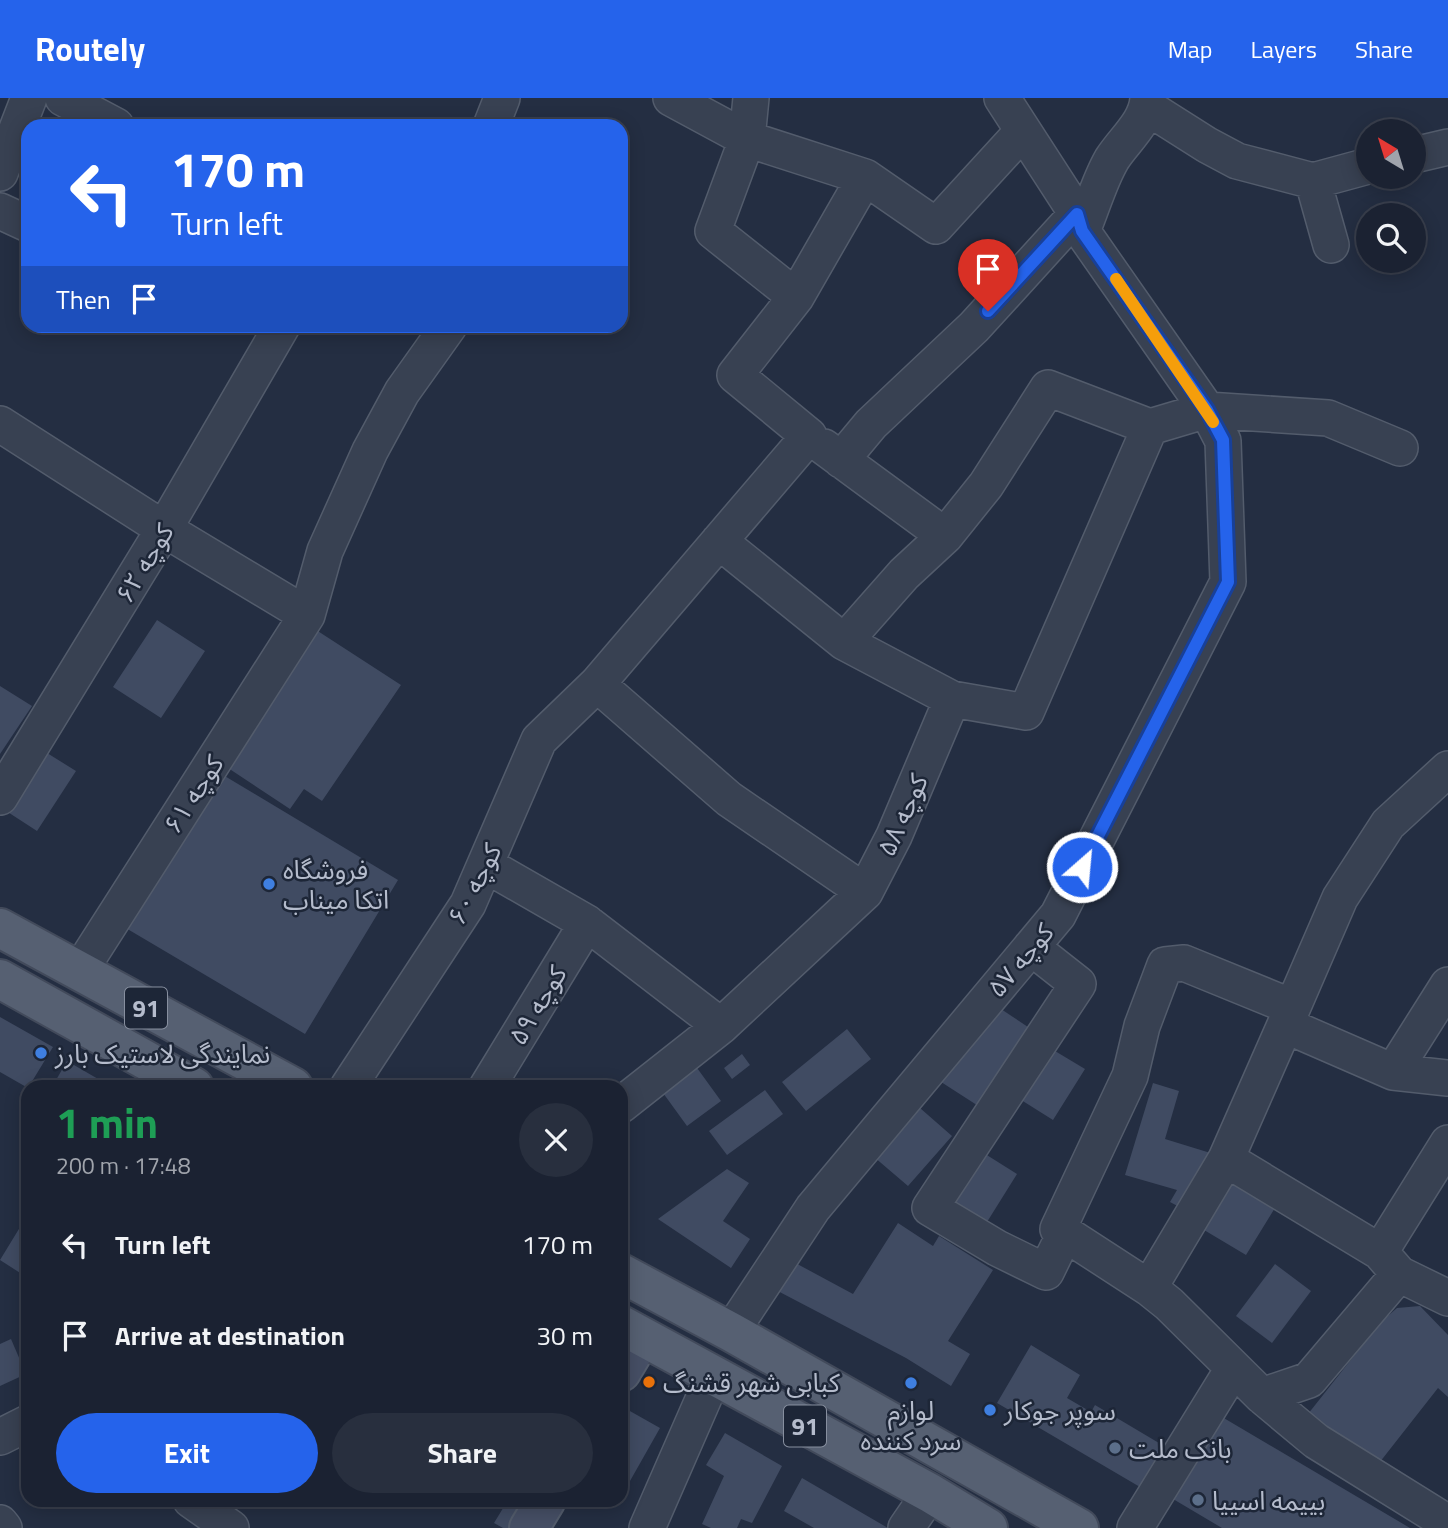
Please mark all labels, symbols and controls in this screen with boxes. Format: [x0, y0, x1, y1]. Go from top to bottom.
text: Routely [35, 24, 145, 74]
text: Map [1168, 31, 1213, 67]
text: Layers [1251, 31, 1317, 67]
text: Share [1355, 31, 1413, 67]
north arrow [1356, 119, 1426, 189]
map controls [1356, 119, 1426, 273]
text: 170 m [171, 131, 305, 206]
icon: left [56, 147, 147, 238]
text: Turn left [171, 199, 283, 247]
button: search [1356, 203, 1426, 273]
pin [958, 239, 1018, 311]
icon: arrive [969, 250, 1007, 288]
text: Then [56, 280, 111, 319]
icon: arrive [125, 280, 163, 318]
street label: کوچه ۶۲ [105, 516, 183, 610]
street label: کوچه ۶۱ [153, 747, 233, 841]
street label: کوچه ۵۸ [867, 767, 938, 862]
position arrow [1045, 830, 1119, 904]
street label: کوچه ۶۰ [437, 836, 511, 931]
place label: فروشگاه اتکا میناب [283, 850, 389, 919]
marker: فروشگاه اتکا میناب [261, 876, 277, 892]
street label: کوچه ۵۷ [977, 914, 1063, 1006]
street label: کوچه ۵۹ [498, 958, 576, 1052]
road number: 91 [125, 988, 167, 1028]
place label: نمایندگی لاستیک بارز [54, 1034, 270, 1073]
marker: نمایندگی لاستیک بارز [33, 1045, 49, 1061]
text: 1 min [56, 1090, 158, 1154]
button: close [519, 1103, 593, 1177]
text: 200 m · 17:48 [56, 1148, 191, 1183]
text: Turn left [115, 1225, 210, 1264]
text: 170 m [522, 1225, 593, 1264]
icon: left [56, 1226, 94, 1264]
text: Arrive at destination [115, 1316, 345, 1355]
text: 30 m [536, 1316, 593, 1355]
icon: arrive [56, 1317, 94, 1355]
place label: کبابی شهر قشنگ [663, 1363, 840, 1402]
marker: کبابی شهر قشنگ [641, 1374, 657, 1390]
marker: لوازم سرد کننده [903, 1375, 919, 1391]
place label: لوازم سرد کننده [861, 1391, 961, 1460]
place label: سوپر جوکار [1003, 1391, 1116, 1430]
marker: سوپر جوکار [982, 1402, 998, 1418]
road number: 91 [784, 1406, 826, 1446]
button: Exit [56, 1413, 318, 1493]
button: Share [332, 1413, 593, 1493]
place label: بانک ملت [1129, 1429, 1232, 1468]
marker: بانک ملت [1107, 1440, 1123, 1456]
place label: بییمه اسییا [1212, 1481, 1325, 1520]
marker: بییمه اسییا [1190, 1492, 1206, 1508]

